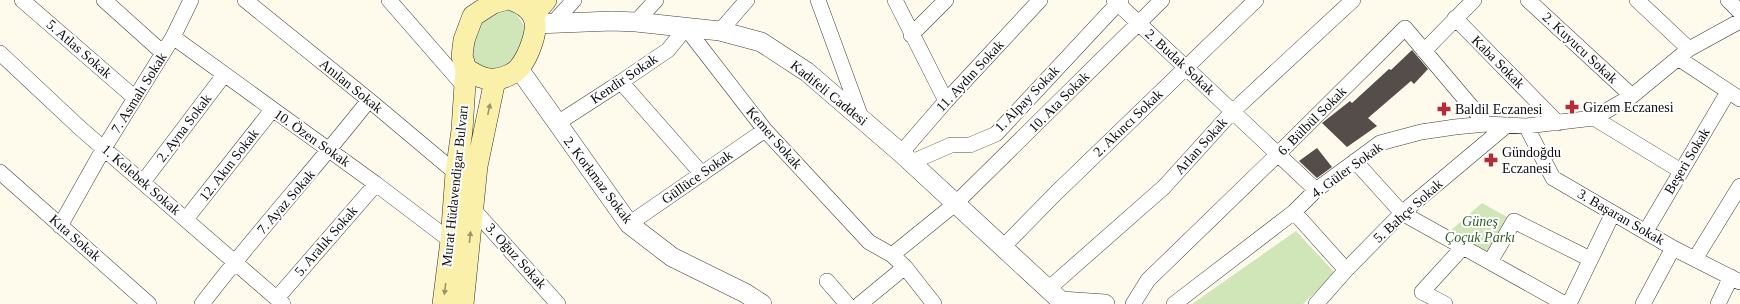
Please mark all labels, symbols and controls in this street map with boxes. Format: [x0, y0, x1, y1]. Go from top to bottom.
street label: 2. Kuyucu Sokak [1539, 9, 1621, 87]
street label: 5. Atlas Sokak [43, 17, 115, 81]
street label: 2. Budak Sokak [1142, 26, 1218, 98]
street label: Kaba Sokak [1469, 33, 1527, 91]
street label: 11. Aydın Sokak [933, 37, 1007, 115]
street label: 7. Asmalı Sokak [108, 50, 170, 136]
street label: Kendir Sokak [588, 51, 660, 107]
street label: Anılan Sokak [317, 56, 385, 116]
street label: Kadifeli Caddesi [788, 57, 871, 129]
street label: 1. Alpay Sokak [992, 63, 1062, 135]
street label: 10. Ata Sokak [1026, 69, 1092, 135]
street label: 6. Bülbül Sokak [1275, 84, 1349, 158]
street label: 2. Akıncı Sokak [1090, 86, 1166, 160]
street label: 2. Ayna Sokak [154, 91, 214, 165]
pharmacy icon: Gizem Eczanesi [1564, 99, 1580, 115]
place label: Gizem Eczanesi [1583, 100, 1674, 115]
pharmacy icon: Baldil Eczanesi [1436, 101, 1452, 117]
place label: Baldil Eczanesi [1455, 102, 1543, 117]
one-way arrow [487, 103, 493, 115]
street label: Murat Hüdavendigar Bulvarı [439, 104, 471, 268]
street label: Kemer Sokak [743, 104, 805, 172]
street label: 10. Özen Sokak [271, 105, 353, 170]
street label: Arlan Sokak [1172, 115, 1230, 177]
street label: Beşeri Sokak [1661, 125, 1713, 197]
street label: 12. Akın Sokak [196, 126, 262, 204]
street label: 2. Korkmaz Sokak [561, 134, 635, 226]
street label: 4. Güler Sokak [1308, 139, 1386, 201]
street label: 1. Kelebek Sokak [99, 142, 183, 218]
place label: Gündoğdu Eczanesi [1502, 145, 1561, 176]
street label: Güllüce Sokak [659, 147, 735, 207]
pharmacy icon: Gündoğdu Eczanesi [1483, 152, 1499, 168]
street label: 7. Ayaz Sokak [254, 167, 318, 237]
street label: 5. Bahçe Sokak [1370, 176, 1446, 246]
street label: 3. Başaran Sokak [1575, 186, 1667, 248]
street label: 5. Aralık Sokak [292, 203, 360, 279]
street label: Kıta Sokak [46, 212, 104, 264]
park label: Güneş Çoçuk Parkı [1445, 214, 1515, 245]
street label: 3. Oğuz Sokak [483, 220, 549, 292]
one-way arrow [467, 231, 473, 243]
one-way arrow [442, 283, 448, 295]

